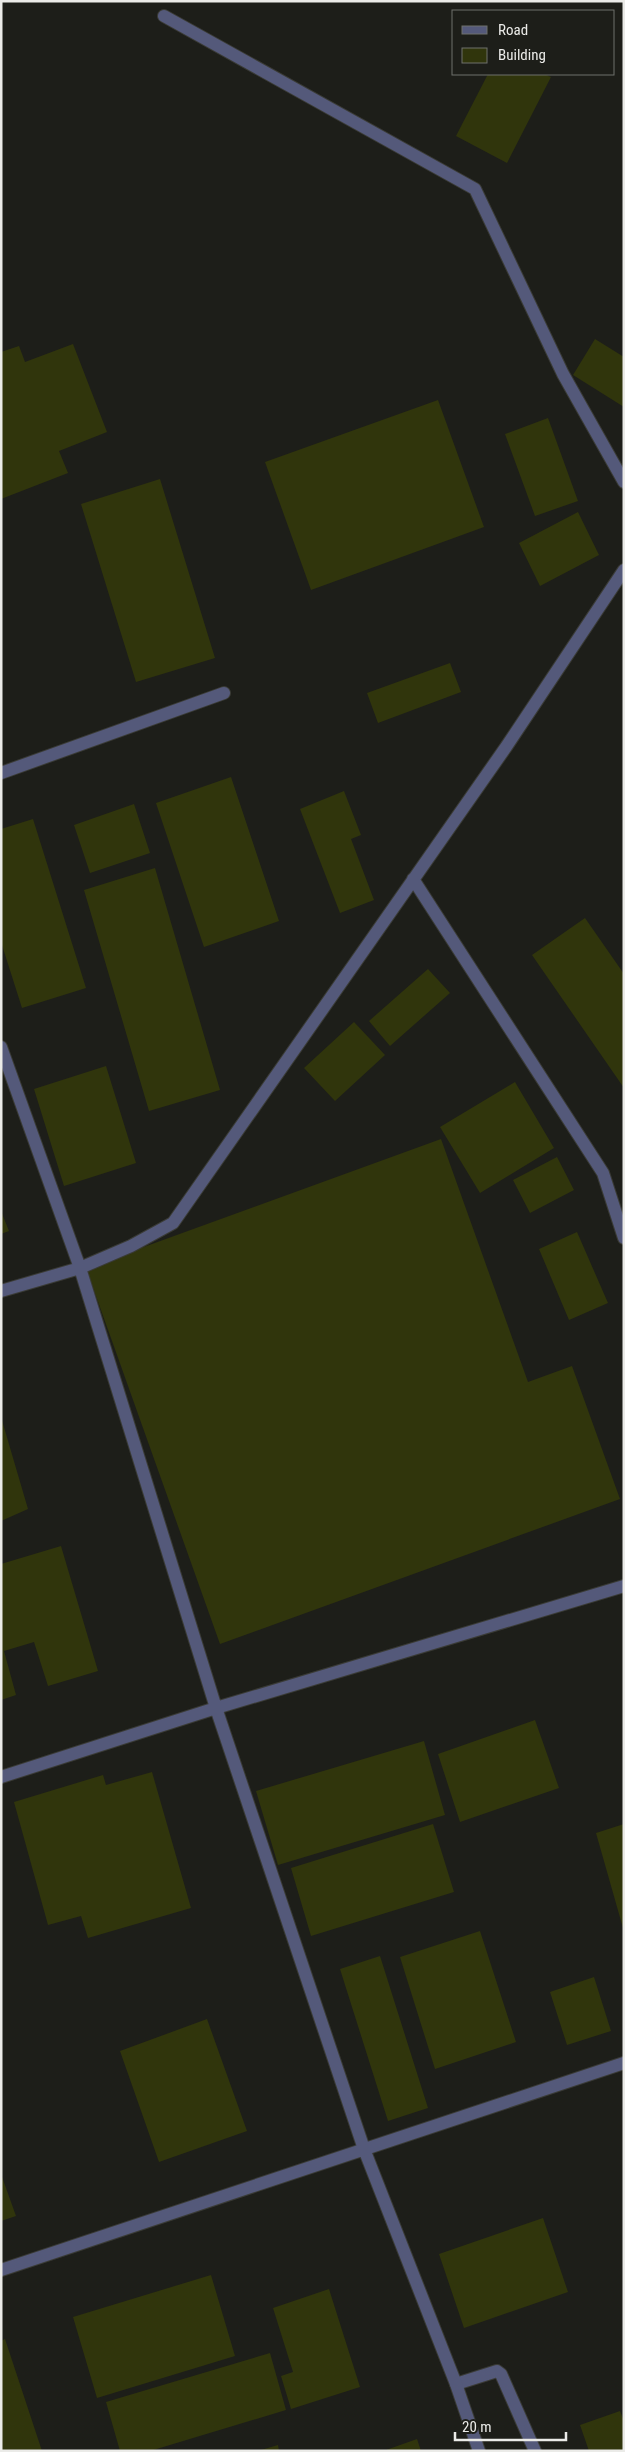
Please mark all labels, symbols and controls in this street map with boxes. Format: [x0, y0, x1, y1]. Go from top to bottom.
legend [452, 10, 615, 75]
text: Road [498, 21, 528, 39]
text: Building [498, 46, 546, 64]
scale bar [455, 2410, 566, 2442]
text: 20 m [462, 2418, 492, 2436]

